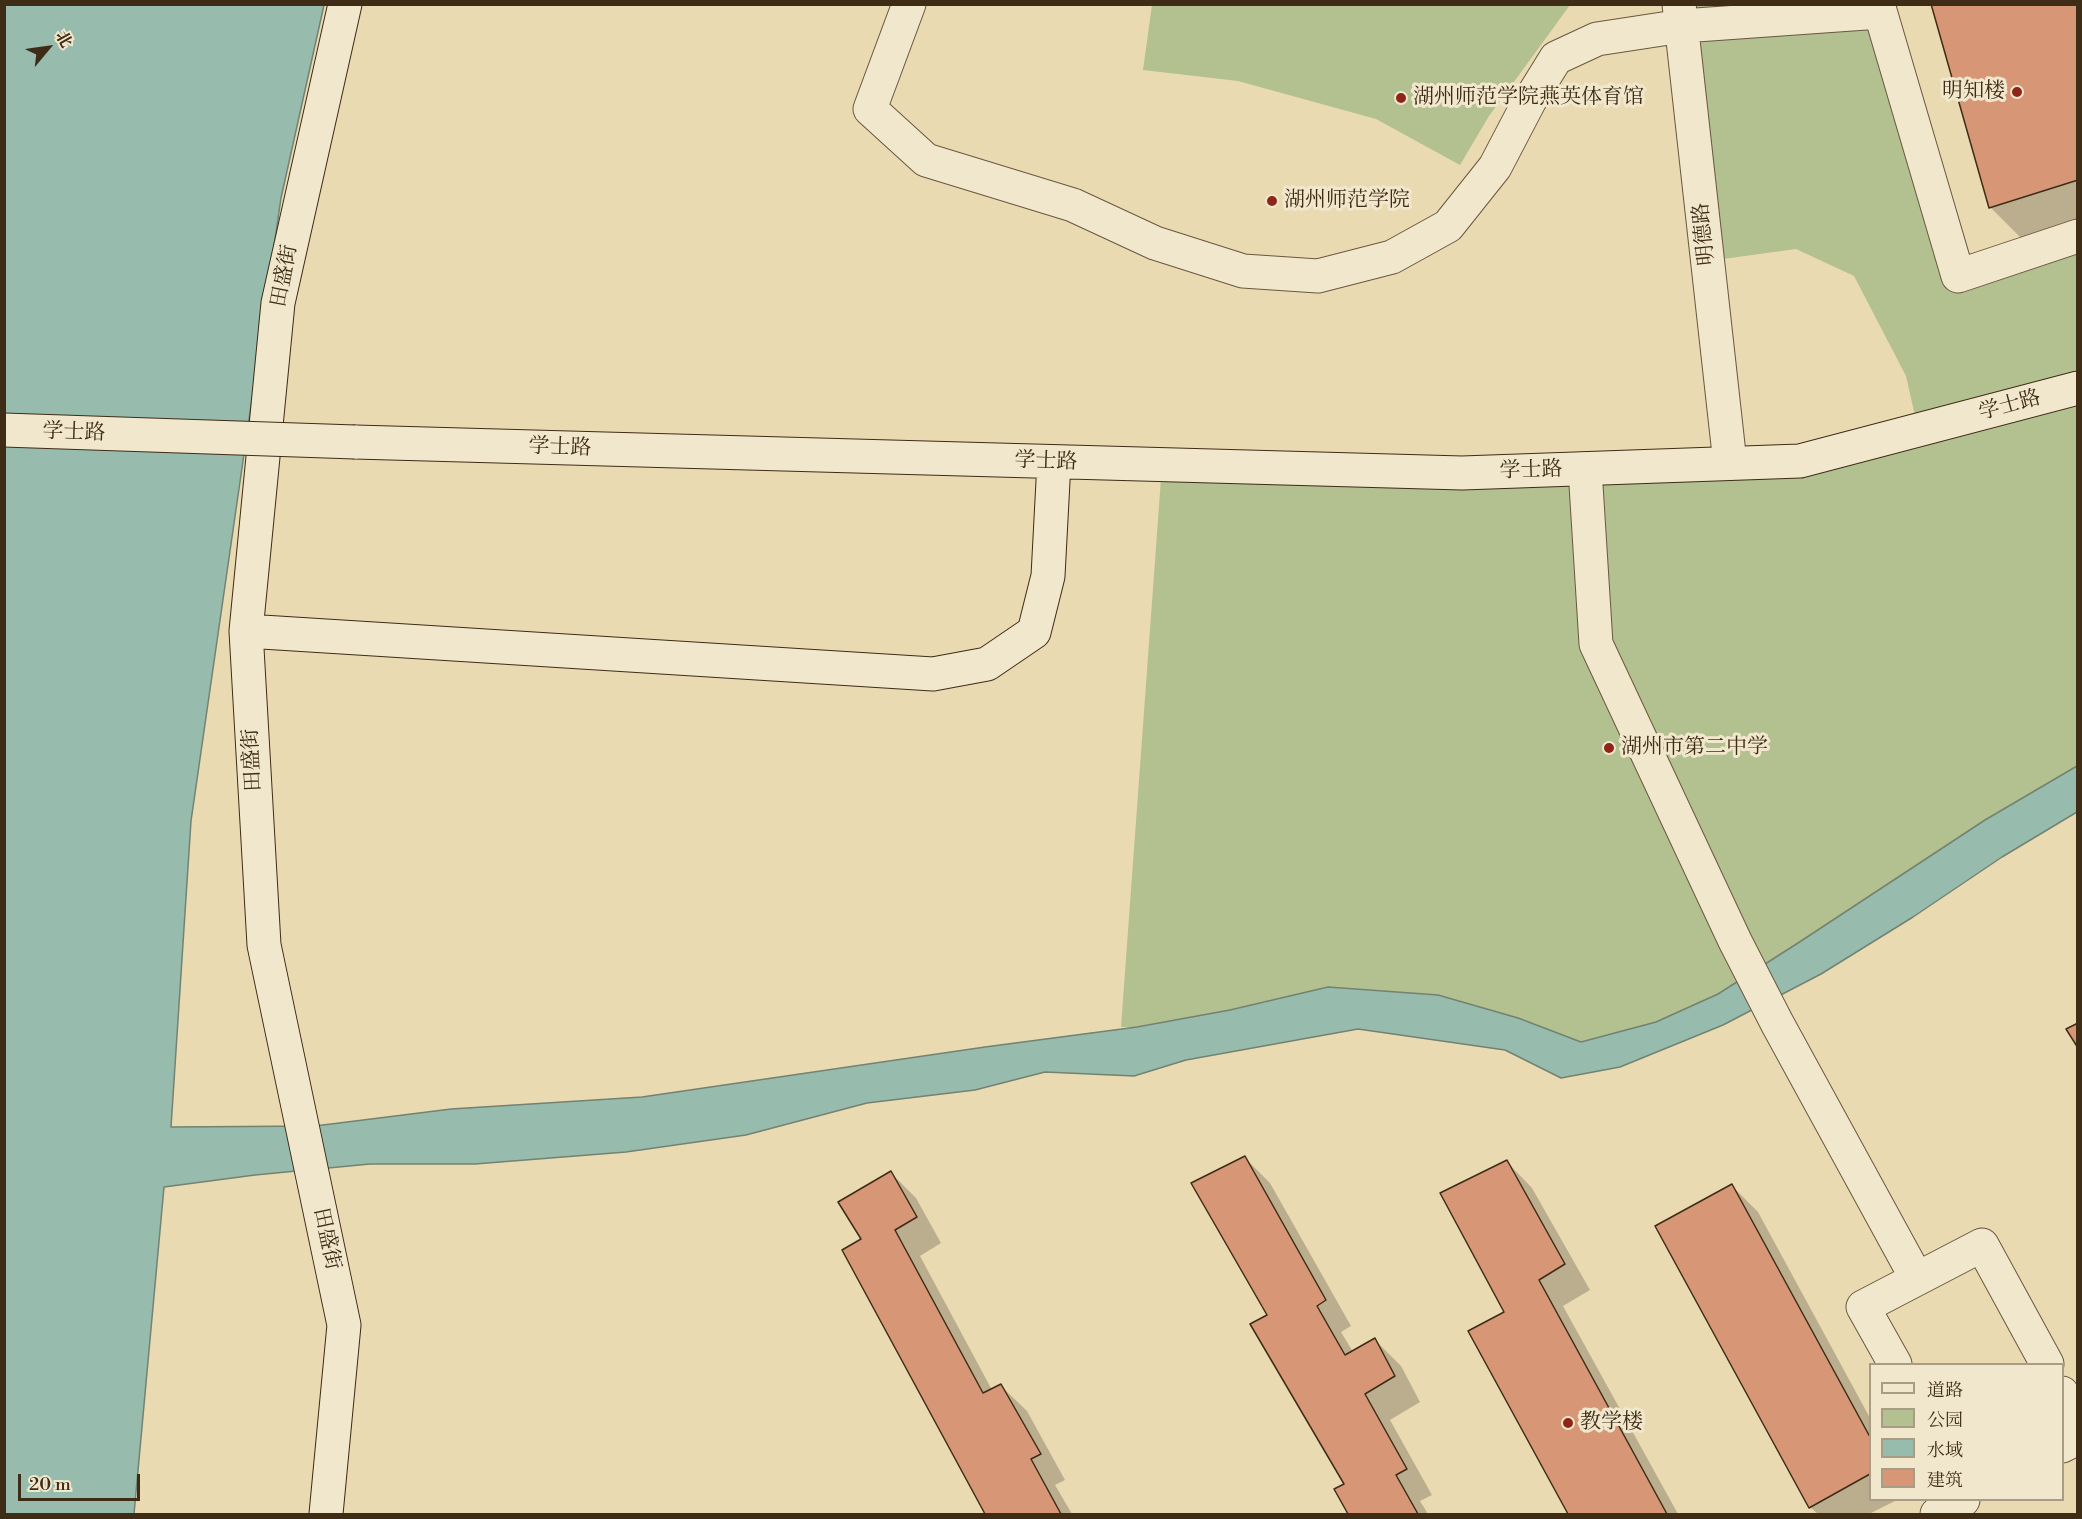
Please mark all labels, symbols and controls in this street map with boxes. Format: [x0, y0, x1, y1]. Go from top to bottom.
north arrow [18, 18, 78, 78]
text: 北 [51, 27, 76, 51]
place label: 明知楼 [1942, 79, 2005, 105]
place label: 湖州师范学院燕英体育馆 [1413, 85, 1644, 111]
marker: 明知楼 [2010, 85, 2024, 99]
marker: 湖州师范学院燕英体育馆 [1394, 91, 1408, 105]
place label: 湖州师范学院 [1284, 188, 1410, 214]
marker: 湖州师范学院 [1265, 194, 1279, 208]
street label: 明德路 [1689, 201, 1721, 267]
street label: 田盛街 [267, 243, 303, 309]
street label: 学士路 [1976, 386, 2044, 426]
street label: 学士路 [42, 419, 106, 447]
street label: 学士路 [528, 434, 592, 462]
street label: 学士路 [1014, 448, 1078, 476]
street label: 学士路 [1499, 457, 1563, 485]
street label: 田盛街 [239, 728, 267, 792]
place label: 湖州市第二中学 [1621, 735, 1768, 761]
marker: 湖州市第二中学 [1602, 741, 1616, 755]
street label: 田盛街 [307, 1206, 345, 1272]
legend [1869, 1363, 2064, 1501]
text: 道路 [1927, 1379, 1963, 1402]
text: 公园 [1927, 1409, 1963, 1432]
place label: 教学楼 [1580, 1410, 1643, 1436]
marker: 教学楼 [1561, 1416, 1575, 1430]
text: 水域 [1927, 1439, 1963, 1462]
scale bar [21, 1462, 142, 1500]
text: 建筑 [1927, 1469, 1963, 1492]
text: 20 m [29, 1473, 71, 1496]

